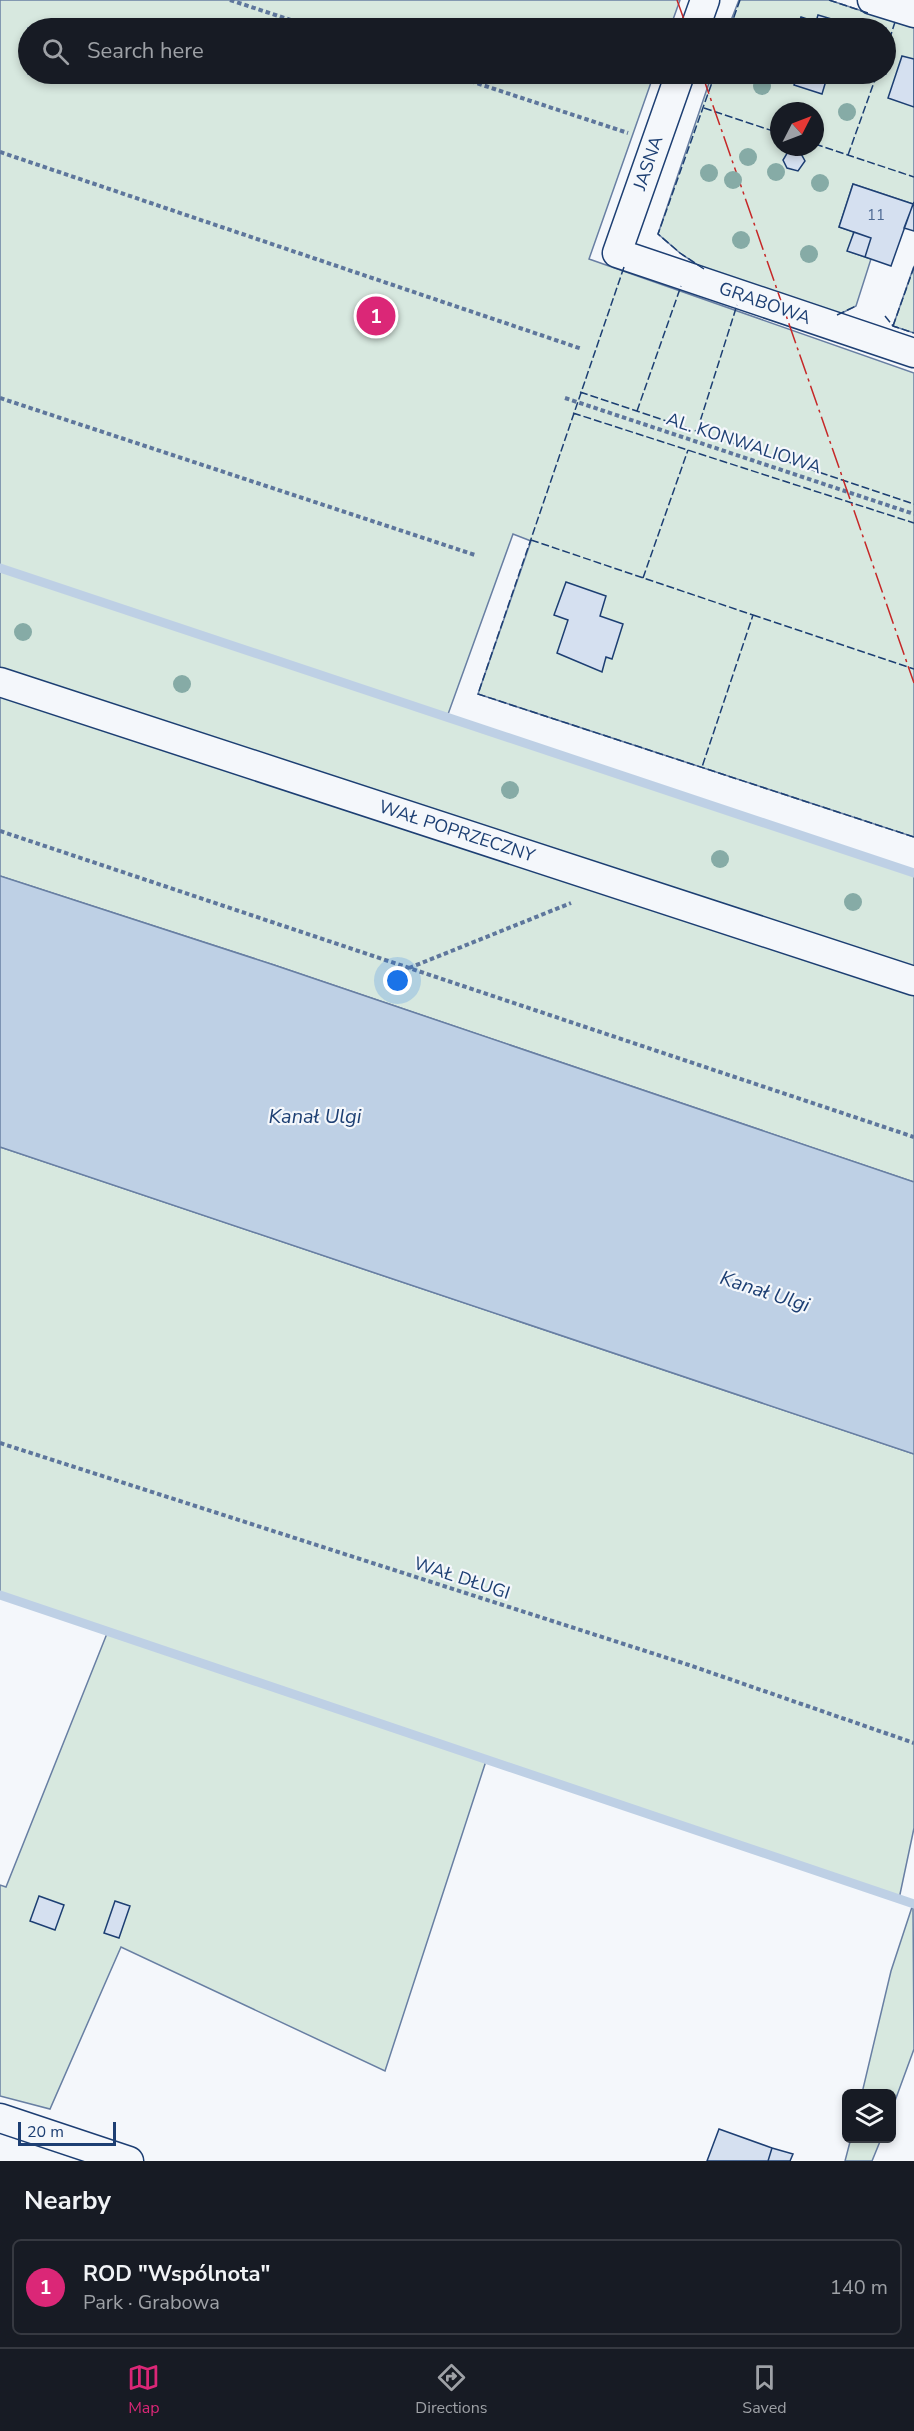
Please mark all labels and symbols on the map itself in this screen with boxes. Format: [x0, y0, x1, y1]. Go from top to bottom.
north arrow [770, 102, 824, 156]
street label: JASNA [627, 132, 669, 194]
house number: 11 [867, 205, 885, 225]
street label: GRABOWA [716, 276, 814, 330]
pin: 1 [356, 294, 395, 338]
street label: AL. KONWALIOWA [663, 407, 825, 479]
street label: WAŁ POPRZECZNY [376, 794, 538, 868]
your location [383, 966, 412, 995]
water label: Kanał Ulgi [269, 1103, 362, 1130]
water label: Kanał Ulgi [717, 1264, 814, 1319]
street label: WAŁ DŁUGI [411, 1551, 513, 1605]
scale bar [18, 2119, 116, 2146]

